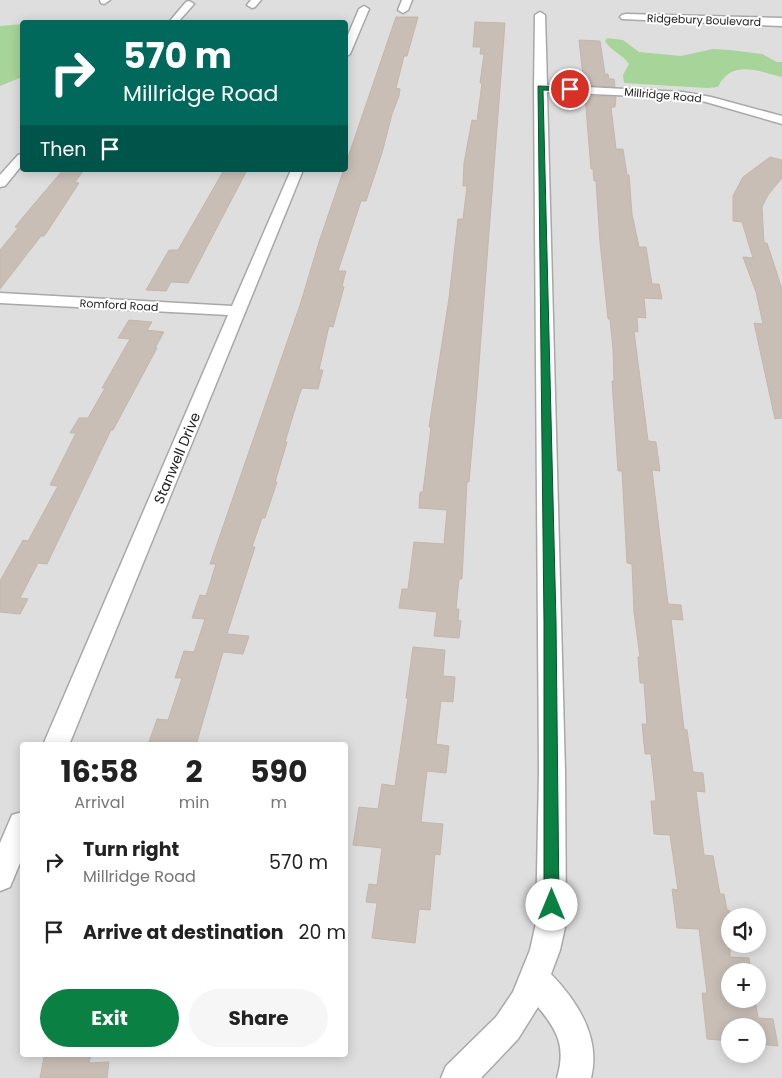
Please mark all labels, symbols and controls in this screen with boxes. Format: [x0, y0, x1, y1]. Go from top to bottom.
street label: Ridgebury Boulevard [647, 10, 761, 30]
text: 570 m [123, 31, 232, 80]
icon: right [40, 40, 105, 105]
pin [549, 68, 591, 110]
icon: arrive [556, 75, 584, 103]
text: Millridge Road [123, 78, 278, 109]
street label: Millridge Road [624, 84, 702, 106]
icon: arrive [96, 135, 124, 163]
text: Then [40, 136, 86, 163]
street label: Romford Road [79, 295, 159, 315]
street label: Stanwell Drive [149, 409, 205, 507]
text: 16:58 [60, 750, 138, 793]
text: 2 [186, 750, 203, 793]
text: 590 [250, 750, 307, 793]
text: Arrival [74, 791, 125, 814]
text: min [179, 791, 209, 814]
text: m [270, 791, 287, 814]
text: Turn right [83, 836, 179, 863]
icon: right [40, 848, 68, 876]
text: 570 m [269, 849, 328, 876]
text: Millridge Road [83, 865, 196, 888]
position arrow [525, 878, 577, 930]
map controls [721, 908, 766, 1063]
button: sound [721, 908, 766, 953]
icon: arrive [40, 918, 68, 946]
text: Arrive at destination [83, 919, 284, 946]
text: 20 m [299, 919, 346, 946]
button: + [721, 963, 766, 1008]
button: Exit [40, 989, 179, 1047]
button: Share [189, 989, 328, 1047]
button: − [721, 1018, 766, 1063]

